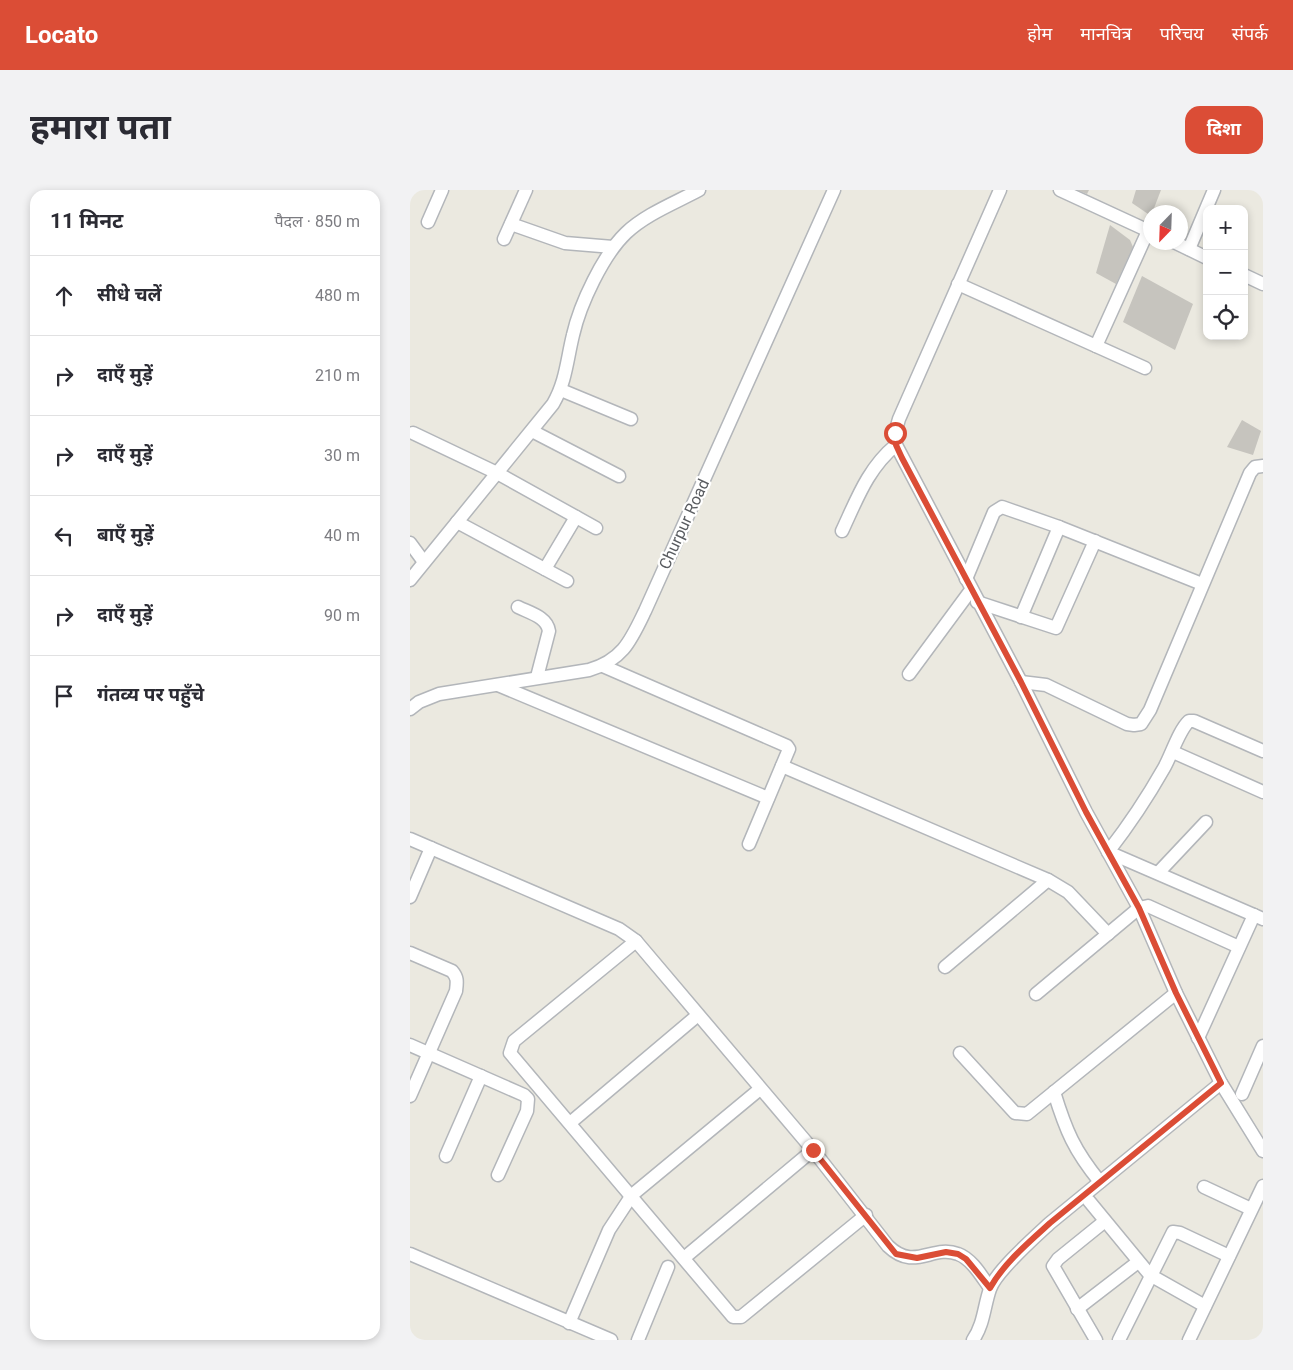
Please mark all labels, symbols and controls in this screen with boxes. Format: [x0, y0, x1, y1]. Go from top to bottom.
text: Locato [25, 21, 98, 49]
text: होम [1027, 23, 1052, 44]
text: मानचित्र [1080, 23, 1132, 44]
text: परिचय [1160, 23, 1204, 44]
text: संपर्क [1232, 23, 1268, 44]
button: दिशा [1185, 106, 1263, 154]
text: हमारा पता [30, 107, 171, 148]
north arrow [1143, 205, 1188, 250]
map controls [1203, 205, 1248, 340]
button: + [1203, 205, 1248, 250]
text: 11 मिनट [50, 209, 123, 233]
text: पैदल · 850 m [274, 212, 360, 231]
button: − [1203, 250, 1248, 295]
icon: ahead [50, 282, 78, 310]
text: सीधे चलें [97, 283, 162, 306]
text: 480 m [315, 286, 360, 305]
button: locate [1203, 295, 1248, 340]
icon: right [50, 362, 78, 390]
text: दाएँ मुड़ें [97, 363, 153, 386]
text: 210 m [315, 366, 360, 385]
route start [884, 422, 907, 445]
icon: right [50, 442, 78, 470]
text: दाएँ मुड़ें [97, 443, 153, 466]
text: 30 m [324, 446, 360, 465]
street label: Churpur Road [655, 476, 713, 572]
icon: left [50, 522, 78, 550]
text: बाएँ मुड़ें [97, 523, 154, 546]
text: 40 m [324, 526, 360, 545]
icon: right [50, 602, 78, 630]
text: दाएँ मुड़ें [97, 603, 153, 626]
text: 90 m [324, 606, 360, 625]
icon: arrive [50, 682, 78, 710]
text: गंतव्य पर पहुँचे [97, 683, 204, 706]
route end [802, 1139, 825, 1162]

